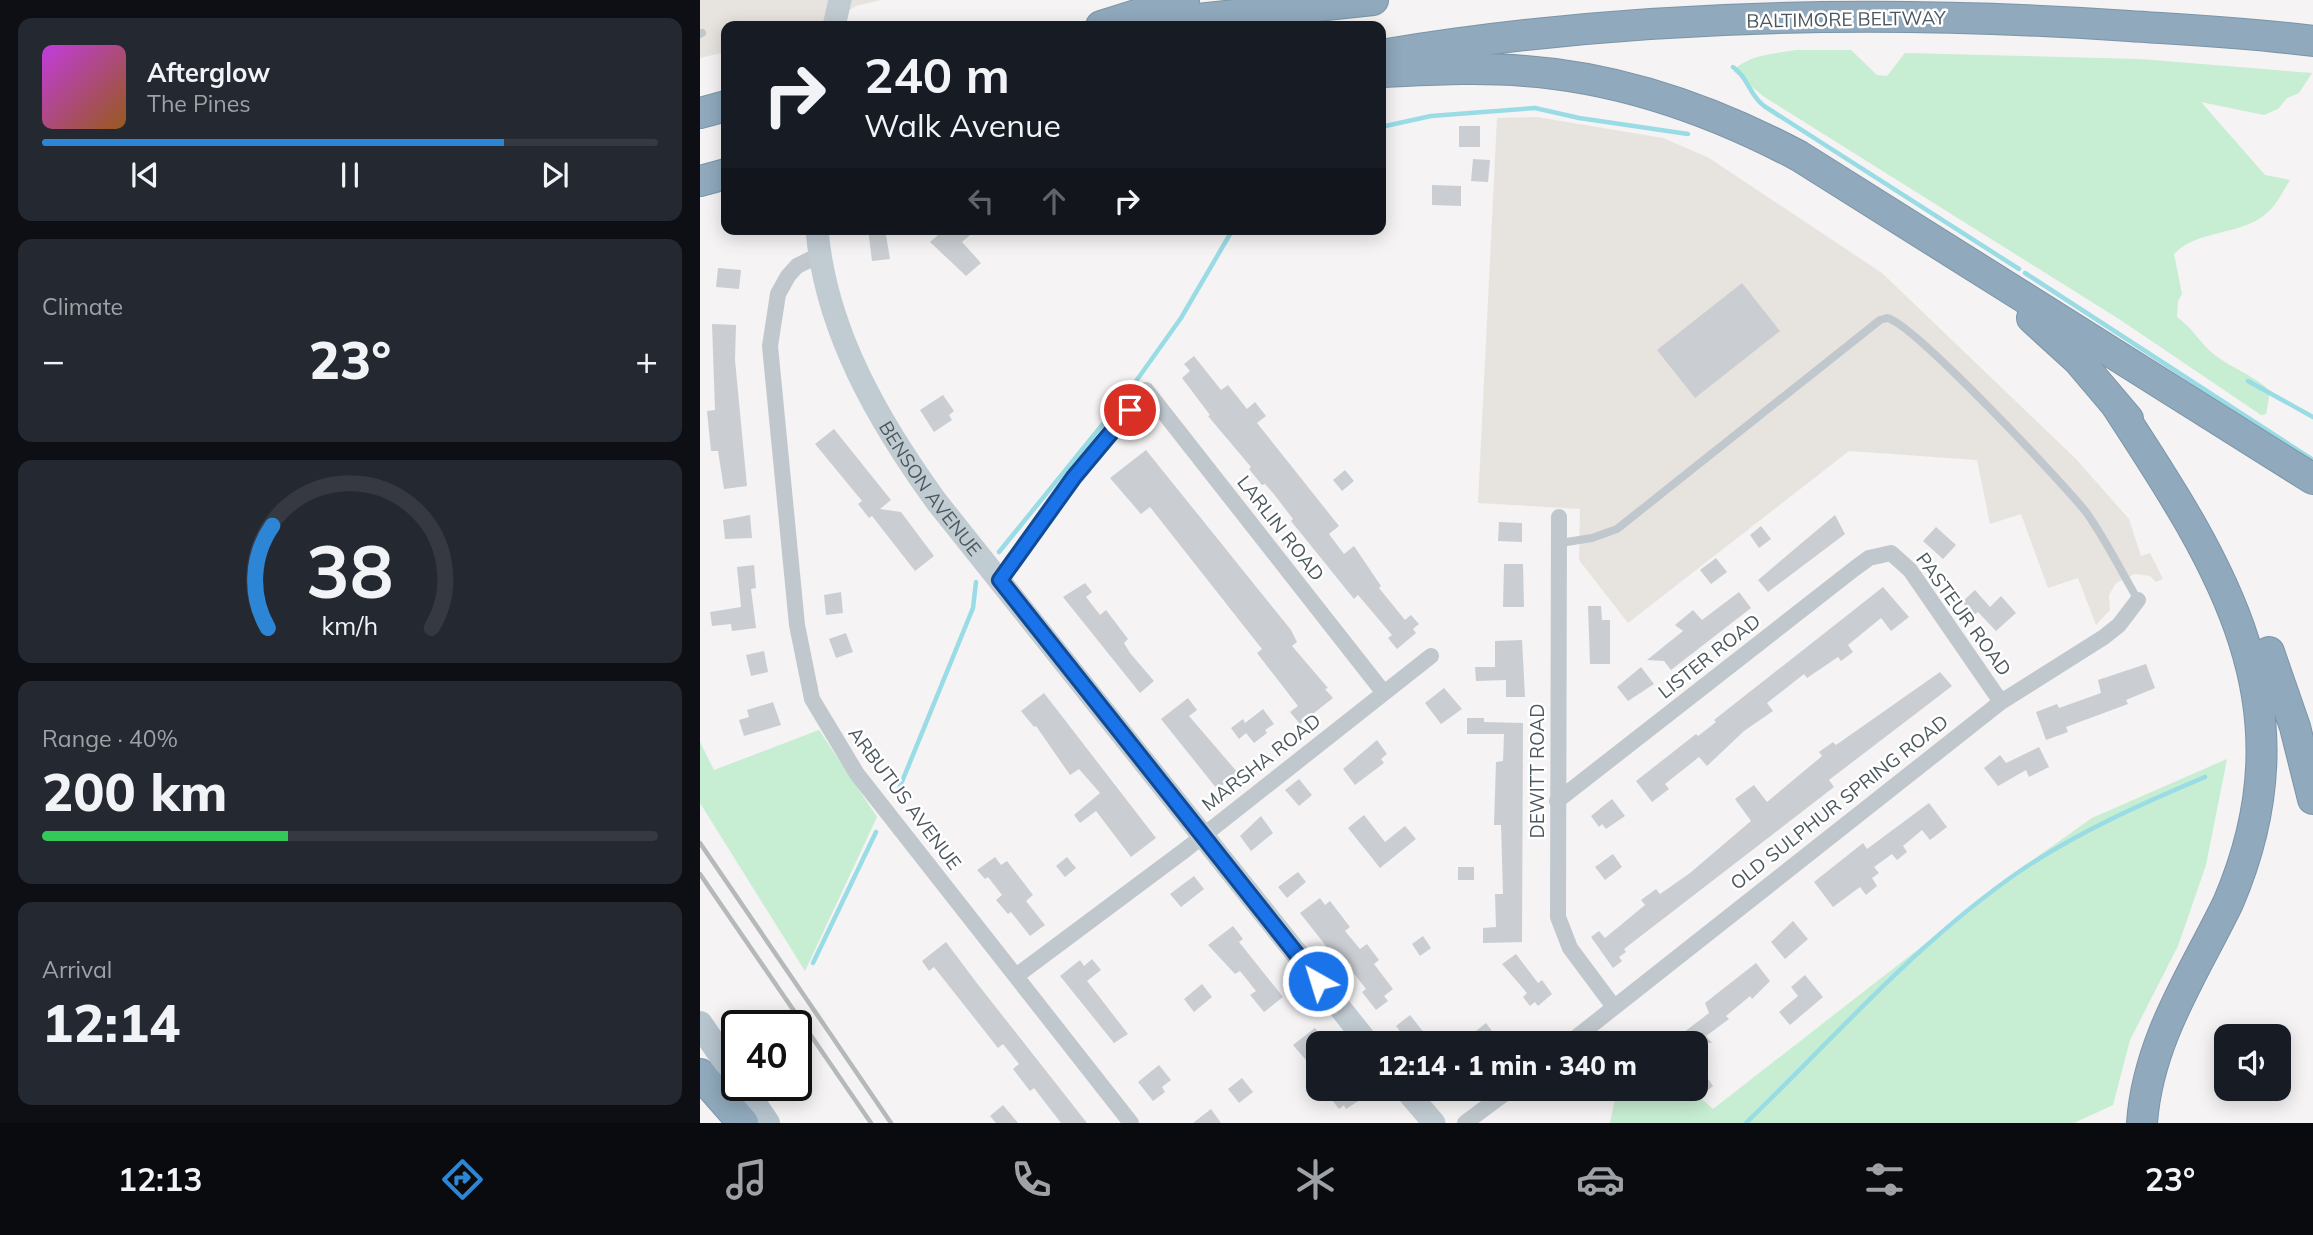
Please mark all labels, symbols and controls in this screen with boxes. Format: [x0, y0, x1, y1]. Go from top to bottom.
street label: BALTIMORE BELTWAY [1746, 5, 1946, 33]
text: 240 m [864, 44, 1010, 105]
icon: right [749, 49, 840, 140]
text: Afterglow [147, 56, 270, 89]
text: The Pines [147, 89, 251, 118]
text: Walk Avenue [864, 105, 1061, 145]
icon: previous [126, 156, 164, 194]
icon: pause [331, 156, 369, 194]
icon: next [536, 156, 574, 194]
icon: left [962, 182, 1000, 220]
icon: ahead [1035, 182, 1073, 220]
icon: right [1108, 182, 1146, 220]
text: Climate [42, 292, 123, 321]
text: 23° [309, 327, 391, 392]
text: − [42, 336, 65, 384]
text: + [635, 336, 658, 384]
pin [1100, 380, 1160, 440]
icon: arrive [1111, 391, 1149, 429]
street label: BENSON AVENUE [874, 416, 987, 561]
street label: LARLIN ROAD [1232, 471, 1330, 585]
text: 38 [306, 525, 394, 616]
street label: PASTEUR ROAD [1911, 548, 2017, 680]
text: km/h [322, 609, 378, 640]
street label: LISTER ROAD [1653, 609, 1765, 703]
street label: DEWITT ROAD [1525, 703, 1549, 839]
street label: MARSHA ROAD [1197, 708, 1325, 816]
street label: OLD SULPHUR SPRING ROAD [1725, 709, 1953, 895]
street label: ARBUTUS AVENUE [843, 722, 967, 874]
text: Range · 40% [42, 724, 178, 753]
text: 200 km [42, 759, 227, 824]
position arrow [1281, 944, 1355, 1018]
text: Arrival [42, 955, 112, 984]
text: 12:14 [42, 990, 180, 1055]
speed limit sign: 40 [721, 1010, 812, 1101]
map controls [2214, 1024, 2291, 1101]
button: sound [2214, 1024, 2291, 1101]
text: 12:14 · 1 min · 340 m [1377, 1049, 1637, 1082]
icon: directions [438, 1155, 487, 1204]
icon: music [722, 1155, 771, 1204]
icon: phone [1007, 1155, 1056, 1204]
icon: climate [1291, 1155, 1340, 1204]
icon: car [1576, 1155, 1625, 1204]
icon: filters [1860, 1155, 1909, 1204]
text: 12:13 [118, 1159, 202, 1199]
text: 23° [2145, 1159, 2195, 1199]

